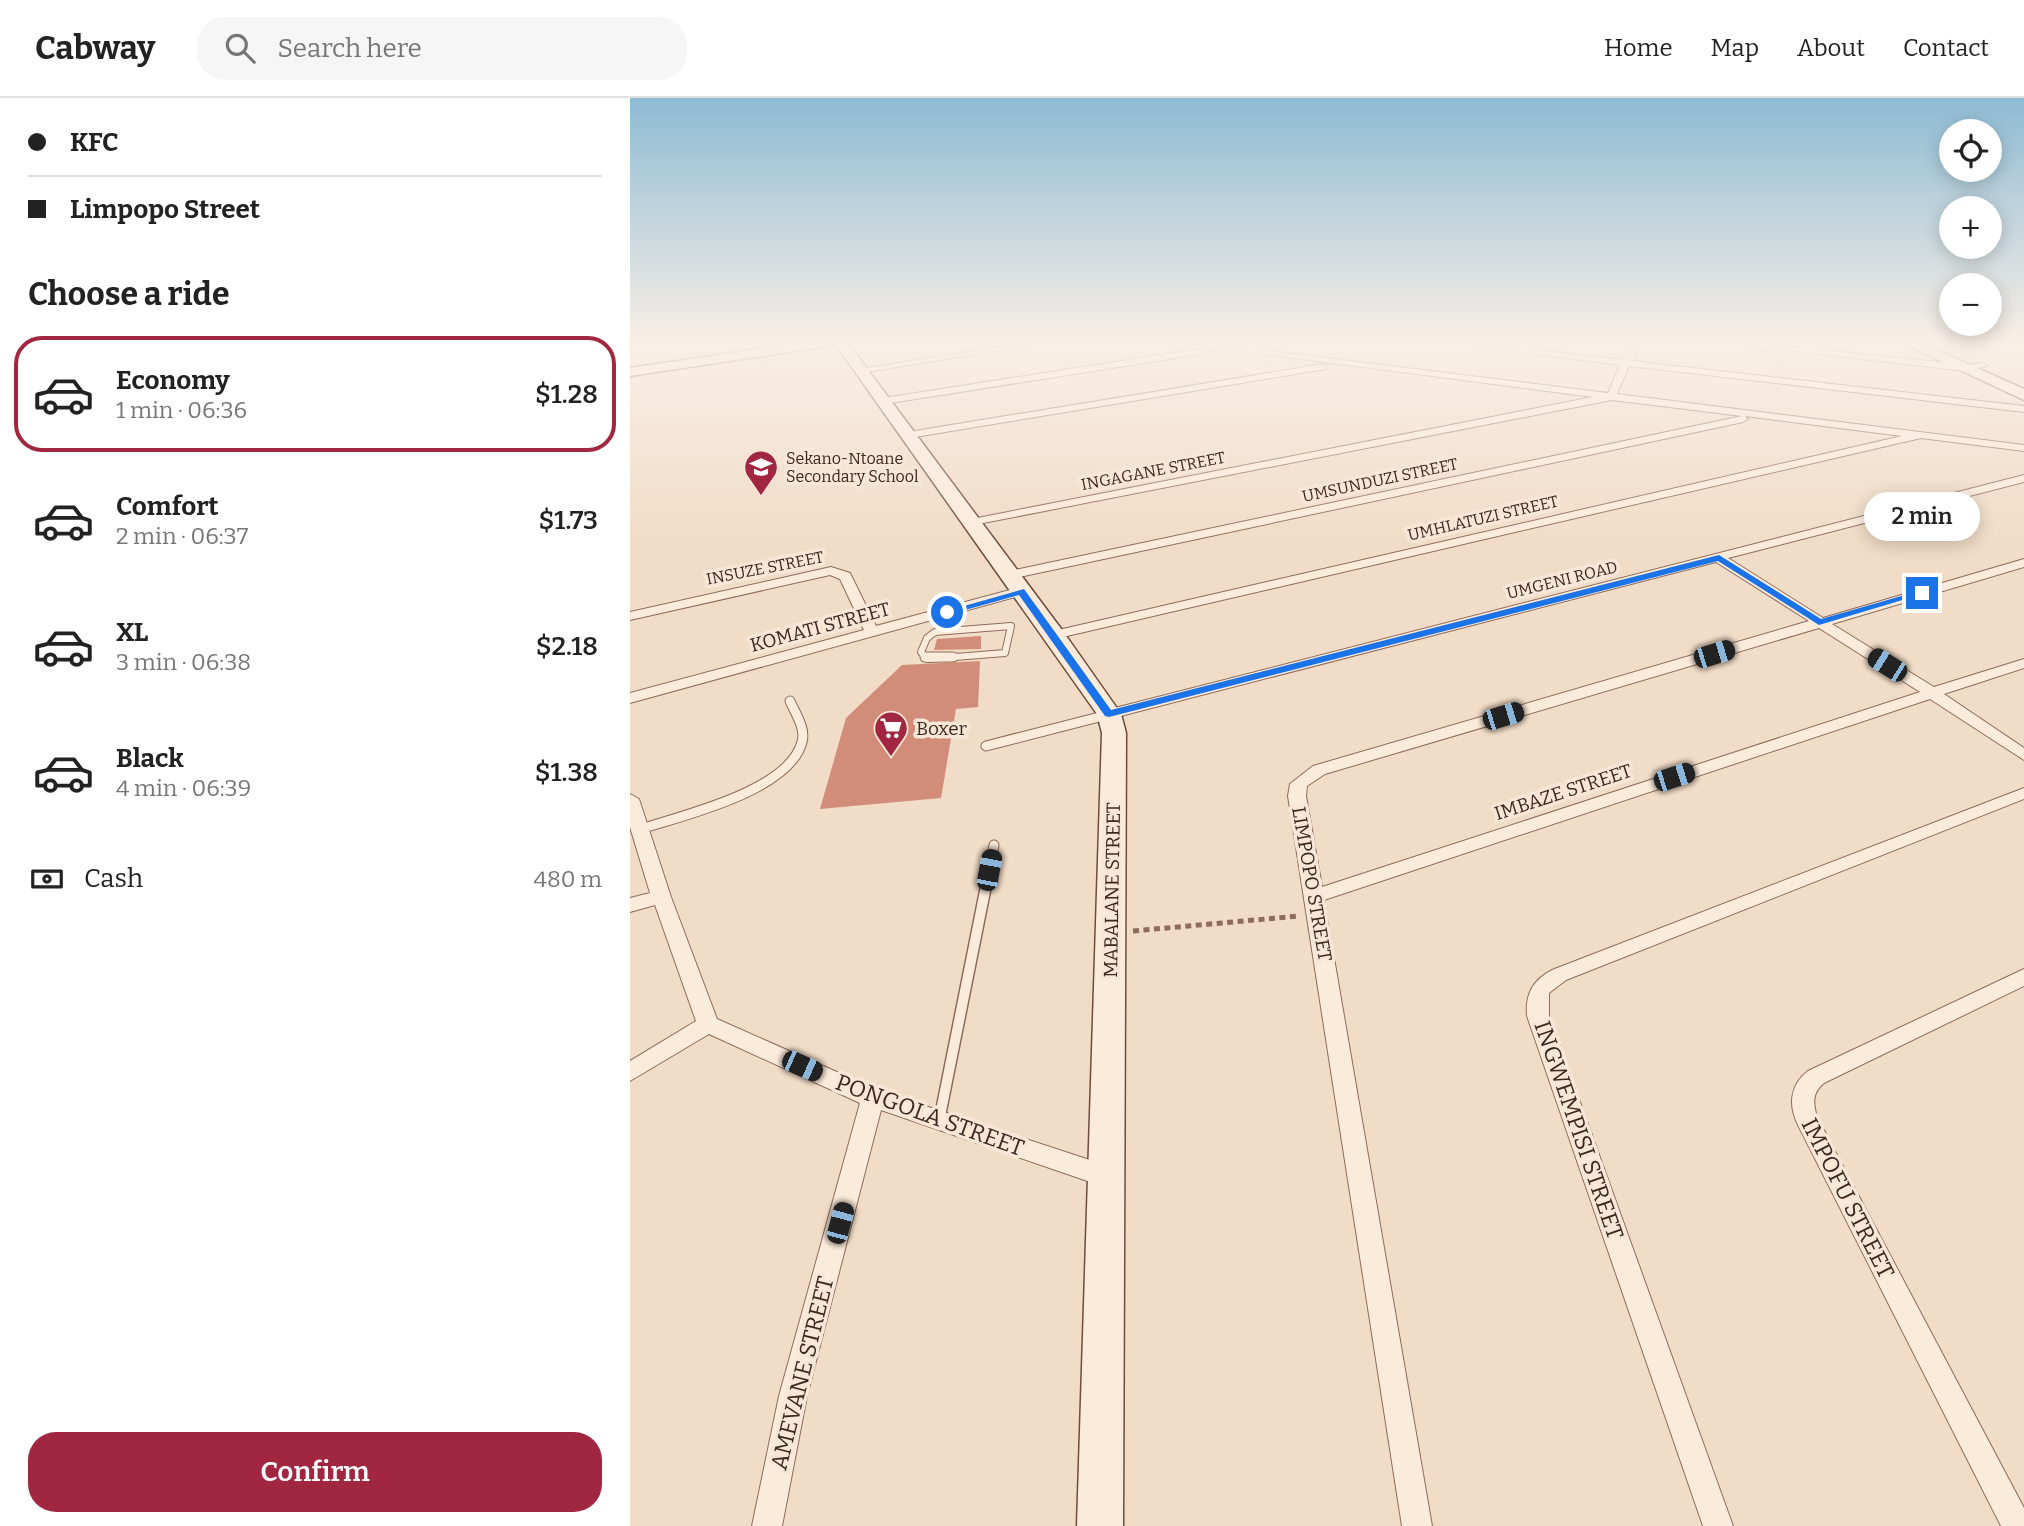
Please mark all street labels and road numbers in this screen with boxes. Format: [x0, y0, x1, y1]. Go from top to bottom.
street label: INGAGANE STREET [1079, 448, 1227, 494]
street label: UMSUNDUZI STREET [1300, 454, 1460, 506]
street label: UMHLATUZI STREET [1406, 491, 1560, 545]
street label: INSUZE STREET [705, 547, 825, 589]
street label: UMGENI ROAD [1505, 557, 1619, 603]
street label: KOMATI STREET [748, 597, 892, 657]
street label: IMBAZE STREET [1491, 759, 1635, 825]
street label: MABALANE STREET [1099, 802, 1125, 978]
street label: LIMPOPO STREET [1287, 805, 1337, 963]
street label: INGWEMPISI STREET [1528, 1017, 1630, 1243]
street label: PONGOLA STREET [832, 1068, 1028, 1162]
street label: IMPOFU STREET [1796, 1113, 1900, 1283]
street label: AMEVANE STREET [764, 1273, 840, 1473]

